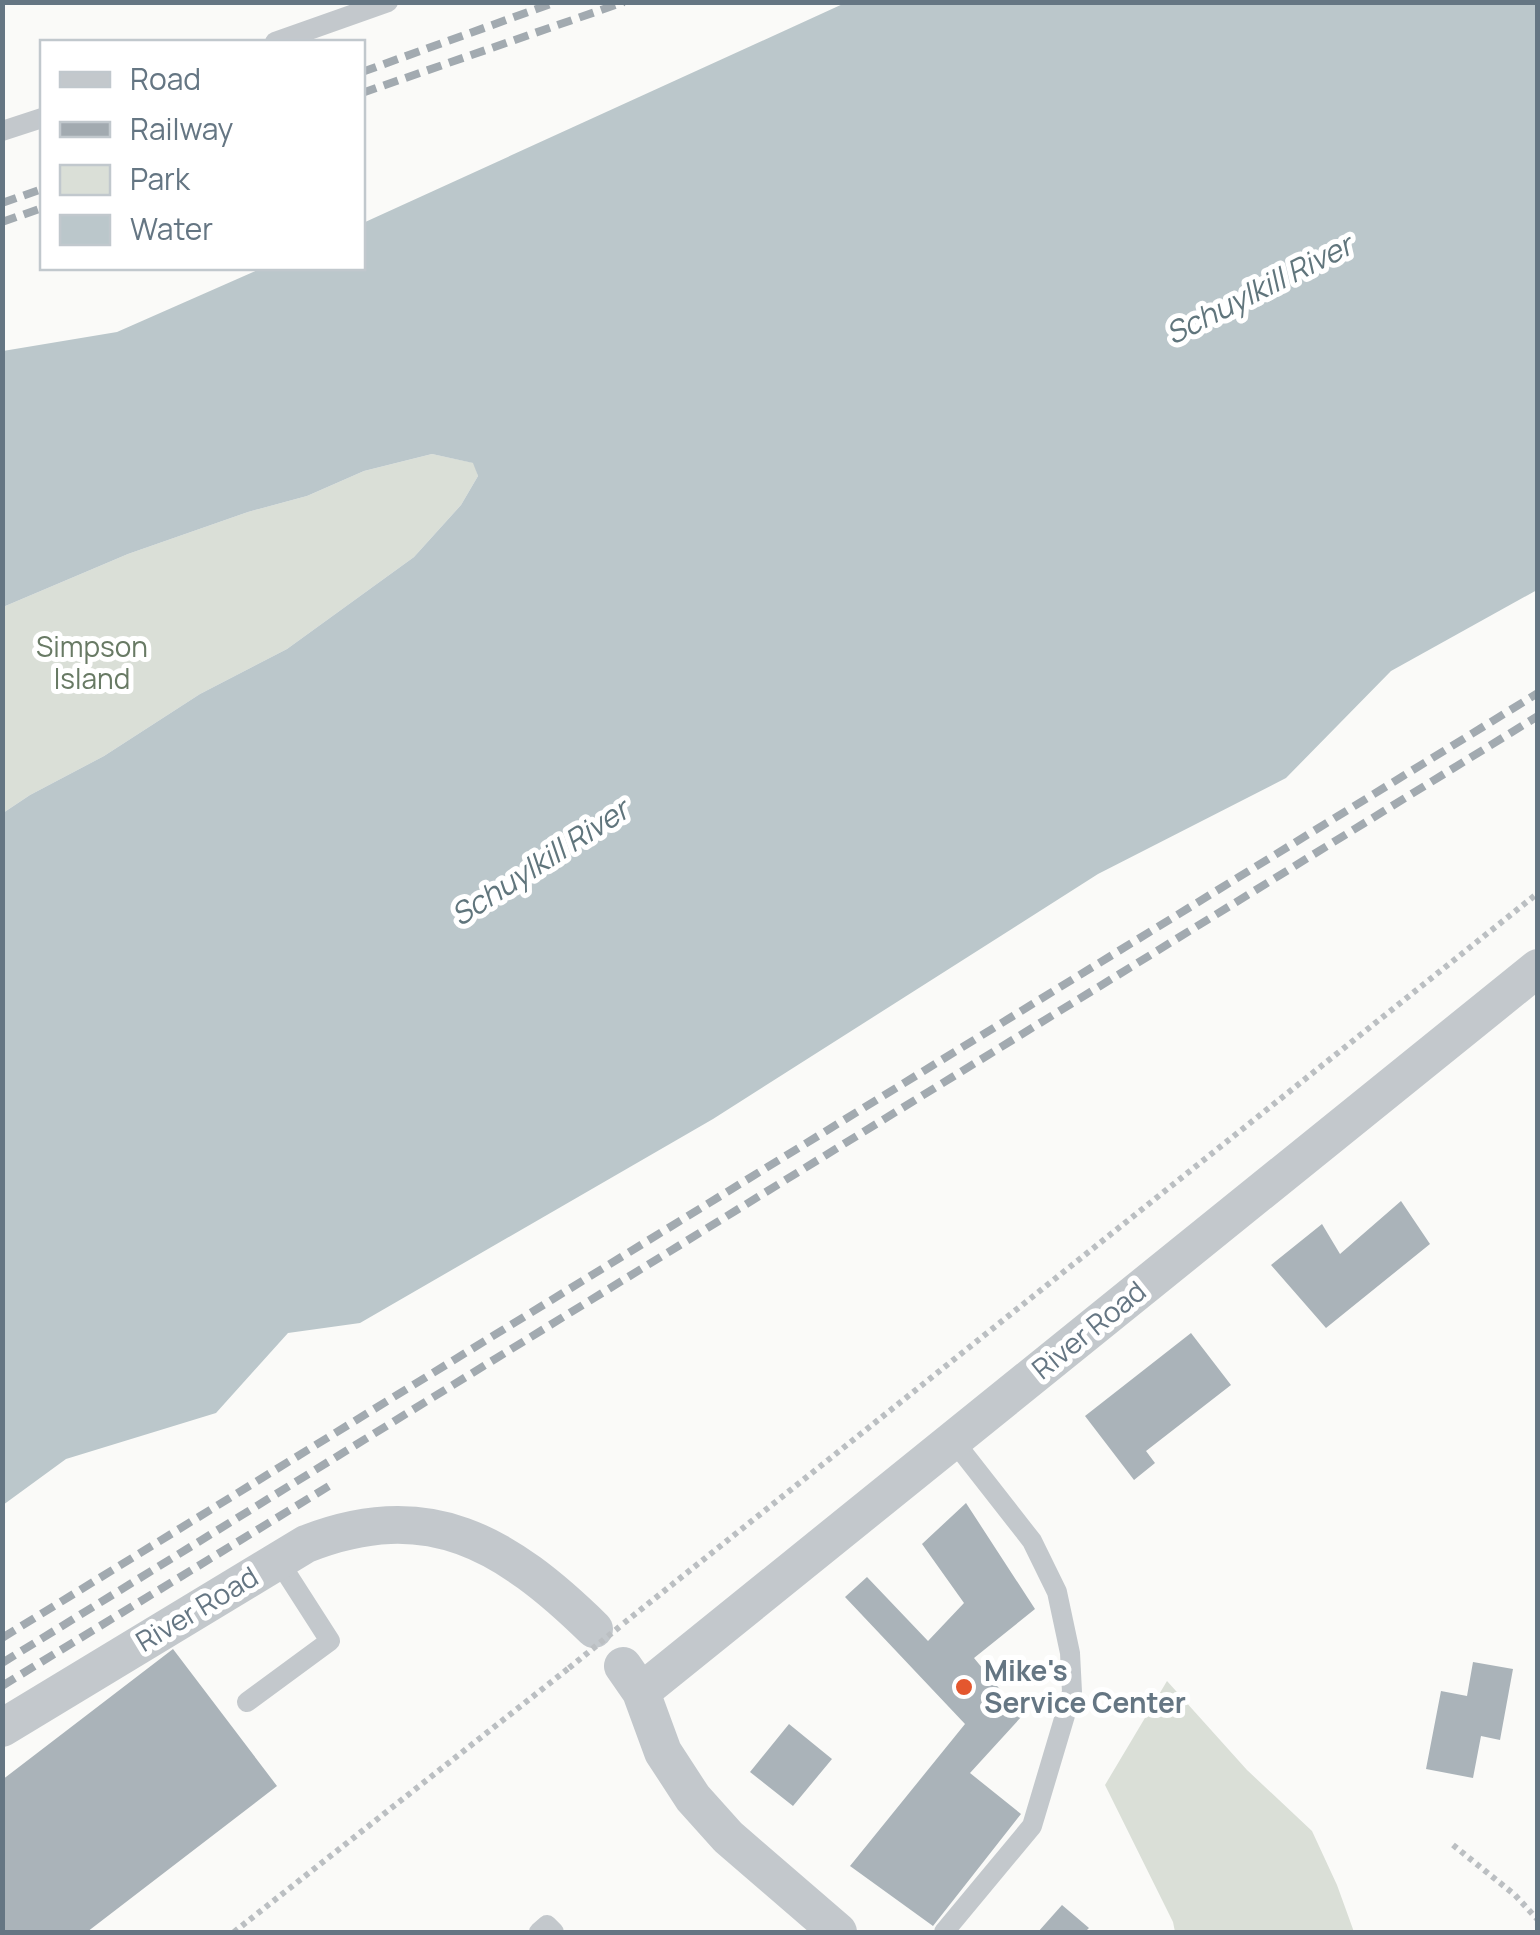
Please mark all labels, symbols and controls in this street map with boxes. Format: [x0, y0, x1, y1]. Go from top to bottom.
legend [40, 40, 365, 270]
text: Road [130, 58, 201, 99]
text: Railway [130, 108, 233, 149]
text: Park [130, 158, 191, 199]
text: Water [130, 208, 213, 249]
water label: Schuylkill River [1158, 222, 1362, 353]
park label: Simpson Island [36, 627, 148, 697]
water label: Schuylkill River [442, 787, 640, 935]
street label: River Road [1023, 1272, 1153, 1387]
street label: River Road [128, 1557, 265, 1660]
place label: Mike's Service Center [984, 1651, 1186, 1721]
marker: Mike's Service Center [953, 1676, 975, 1698]

